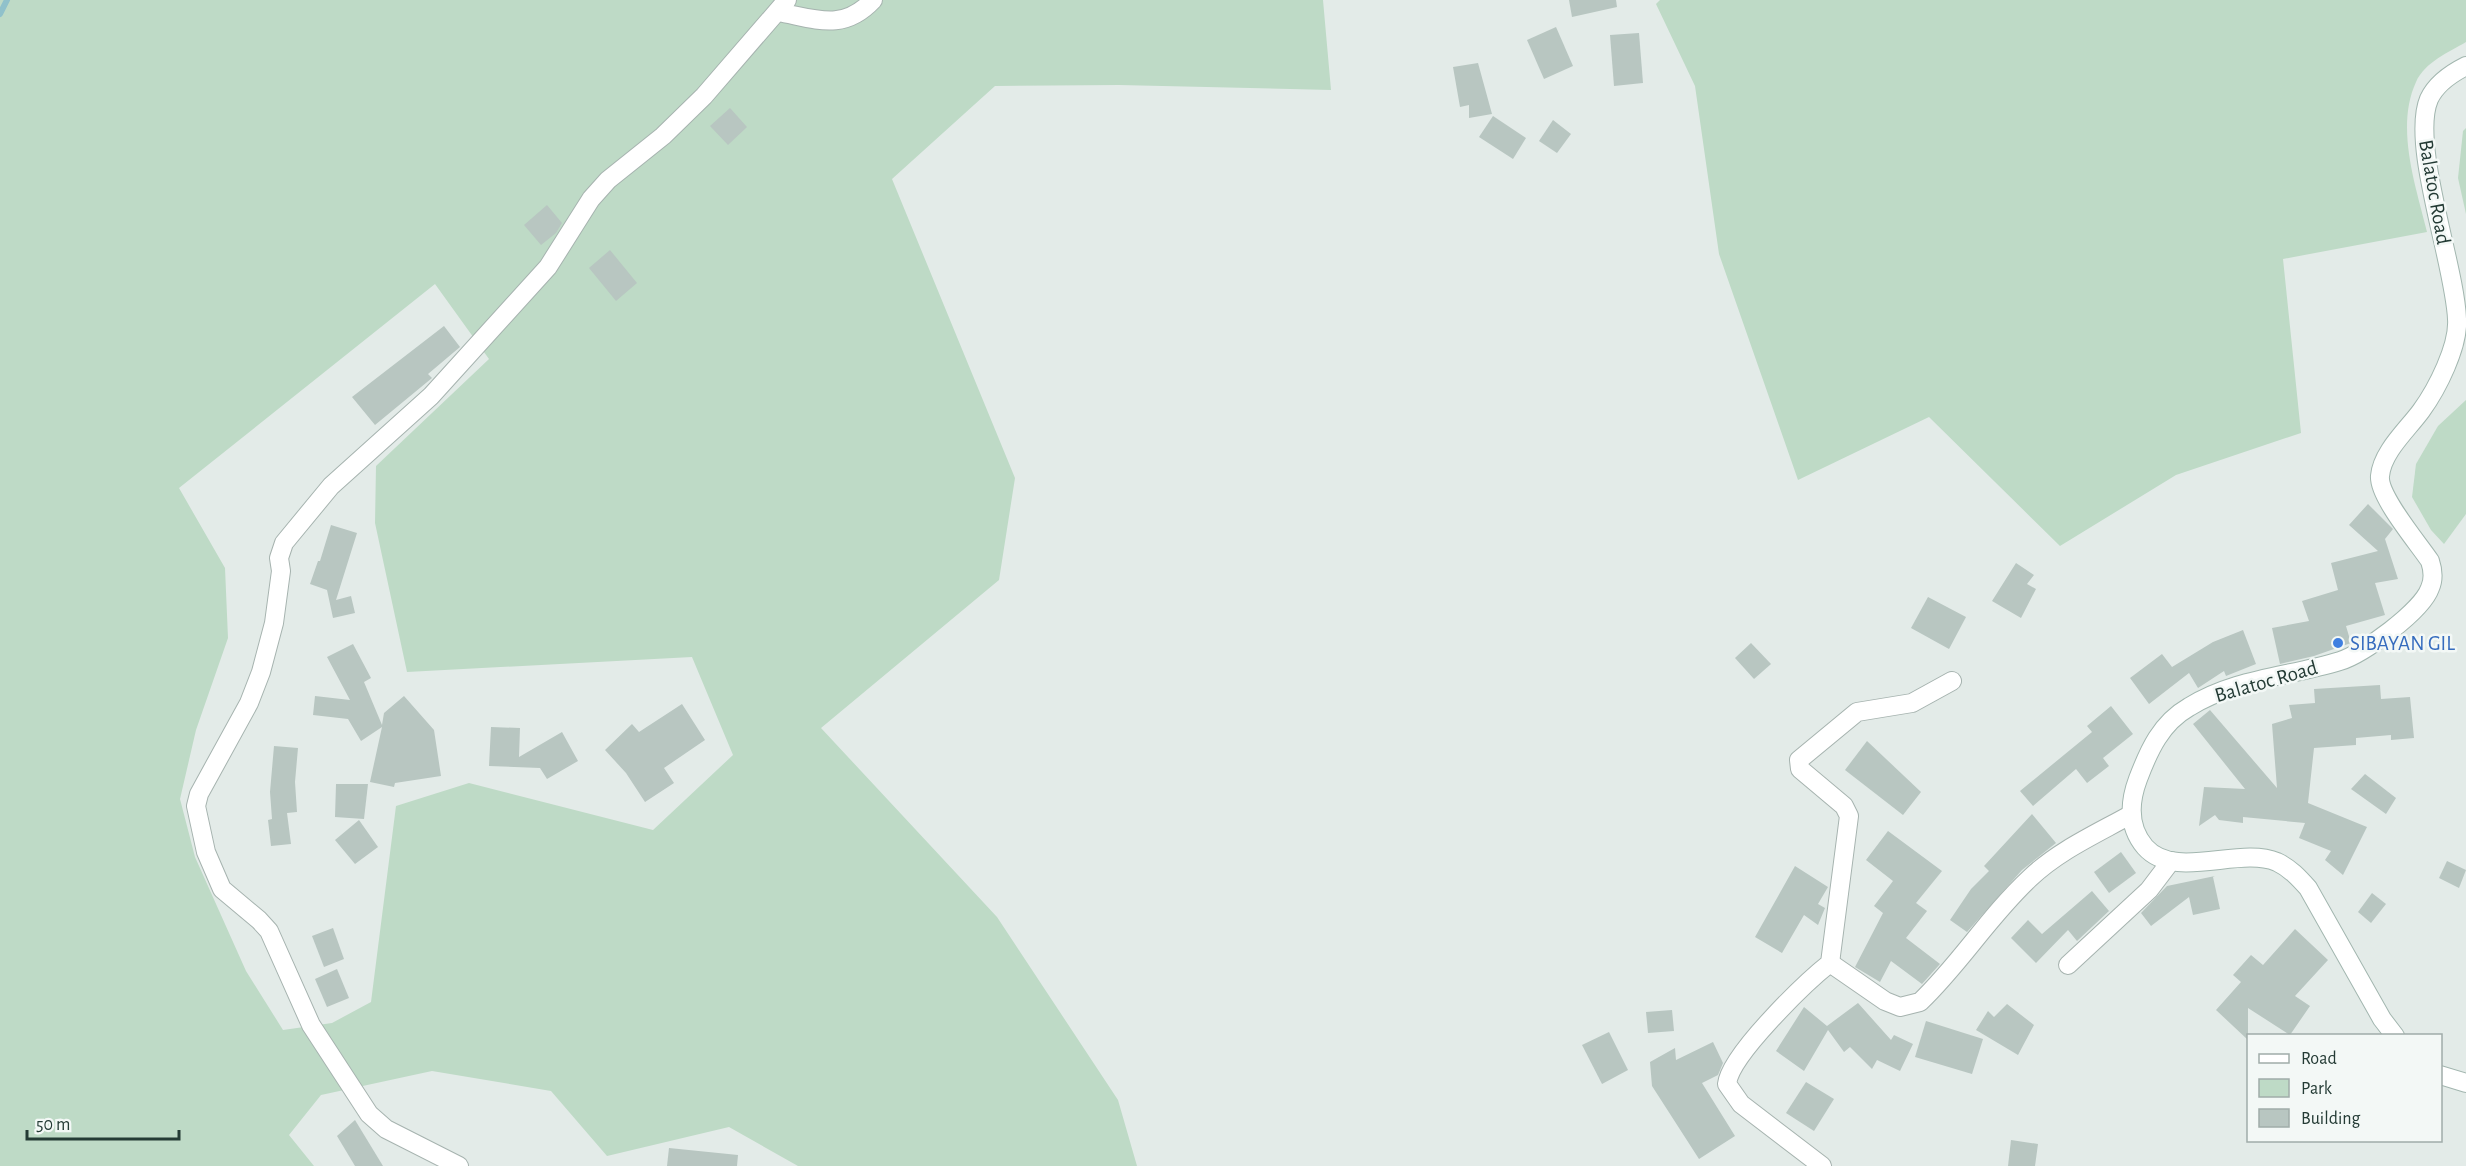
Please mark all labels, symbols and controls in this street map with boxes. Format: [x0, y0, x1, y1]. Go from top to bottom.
street label: Balatoc Road [2415, 138, 2454, 246]
place label: SIBAYAN GIL [2350, 633, 2455, 654]
marker: SIBAYAN GIL [2331, 636, 2345, 650]
street label: Balatoc Road [2212, 657, 2320, 706]
legend [2247, 1034, 2442, 1142]
text: Road [2301, 1050, 2337, 1068]
text: Park [2301, 1080, 2333, 1098]
scale bar [27, 1103, 178, 1141]
text: Building [2301, 1110, 2361, 1128]
text: 50 m [36, 1116, 70, 1134]

